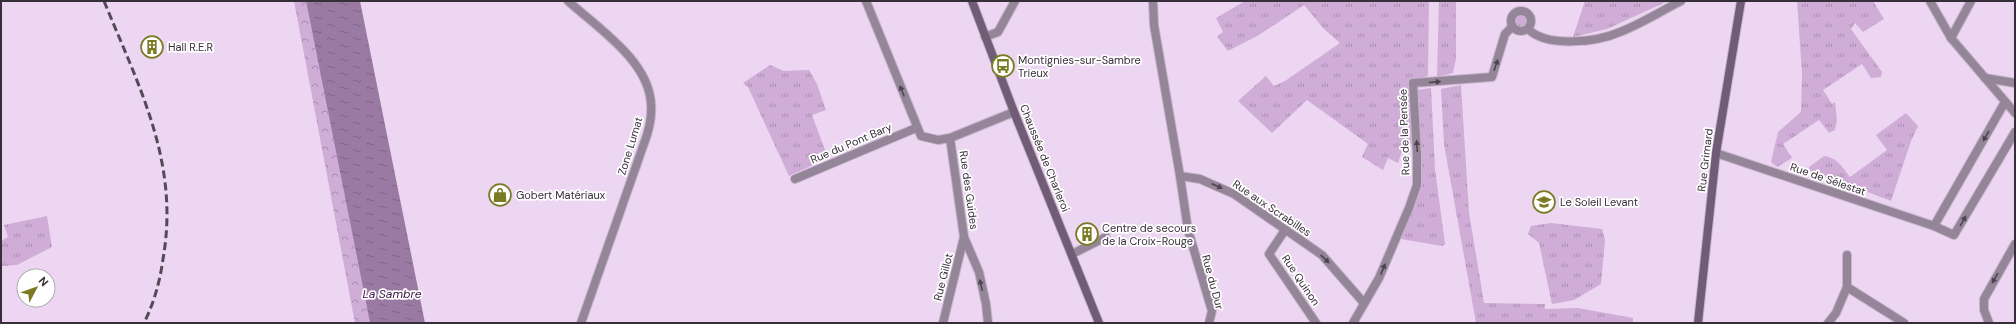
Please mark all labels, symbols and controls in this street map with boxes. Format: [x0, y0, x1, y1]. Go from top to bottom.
building icon: Hall R.E.R [139, 34, 165, 60]
place label: Hall R.E.R [168, 40, 213, 54]
bus stop icon: Montignies-sur-Sambre Trieux [990, 53, 1016, 79]
place label: Montignies-sur-Sambre Trieux [1018, 53, 1141, 80]
one-way arrow [1494, 58, 1500, 70]
one-way arrow [1429, 78, 1441, 85]
one-way arrow [898, 85, 904, 97]
street label: Rue de la Pensée [1396, 89, 1412, 175]
street label: Chaussée de Charleroi [1017, 102, 1073, 214]
street label: Zone Lumat [615, 115, 645, 177]
street label: Rue du Pont Bary [808, 120, 894, 166]
street label: Rue Grimard [1694, 127, 1716, 192]
one-way arrow [1982, 130, 1989, 142]
one-way arrow [1413, 140, 1420, 152]
street label: Rue des Guides [957, 150, 981, 230]
street label: Rue de Sélestat [1788, 159, 1868, 199]
street label: Rue aux Scrabilles [1230, 177, 1314, 239]
shop icon: Gobert Matériaux [487, 182, 513, 208]
one-way arrow [1212, 184, 1224, 190]
place label: Gobert Matériaux [516, 188, 606, 202]
school or university icon: Le Soleil Levant [1531, 189, 1557, 215]
place label: Le Soleil Levant [1560, 195, 1638, 209]
one-way arrow [1959, 215, 1966, 227]
building icon: Centre de secours de la Croix-Rouge [1074, 221, 1100, 247]
place label: Centre de secours de la Croix-Rouge [1102, 221, 1196, 248]
street label: Rue Gillot [930, 252, 956, 302]
street label: Rue Quinon [1279, 252, 1323, 308]
street label: Rue du Dur [1199, 253, 1227, 311]
one-way arrow [1320, 254, 1330, 263]
one-way arrow [1380, 264, 1386, 275]
north arrow [16, 268, 56, 308]
one-way arrow [1992, 272, 1999, 284]
text: N [36, 274, 51, 289]
one-way arrow [978, 278, 984, 291]
water label: La Sambre [362, 286, 422, 302]

